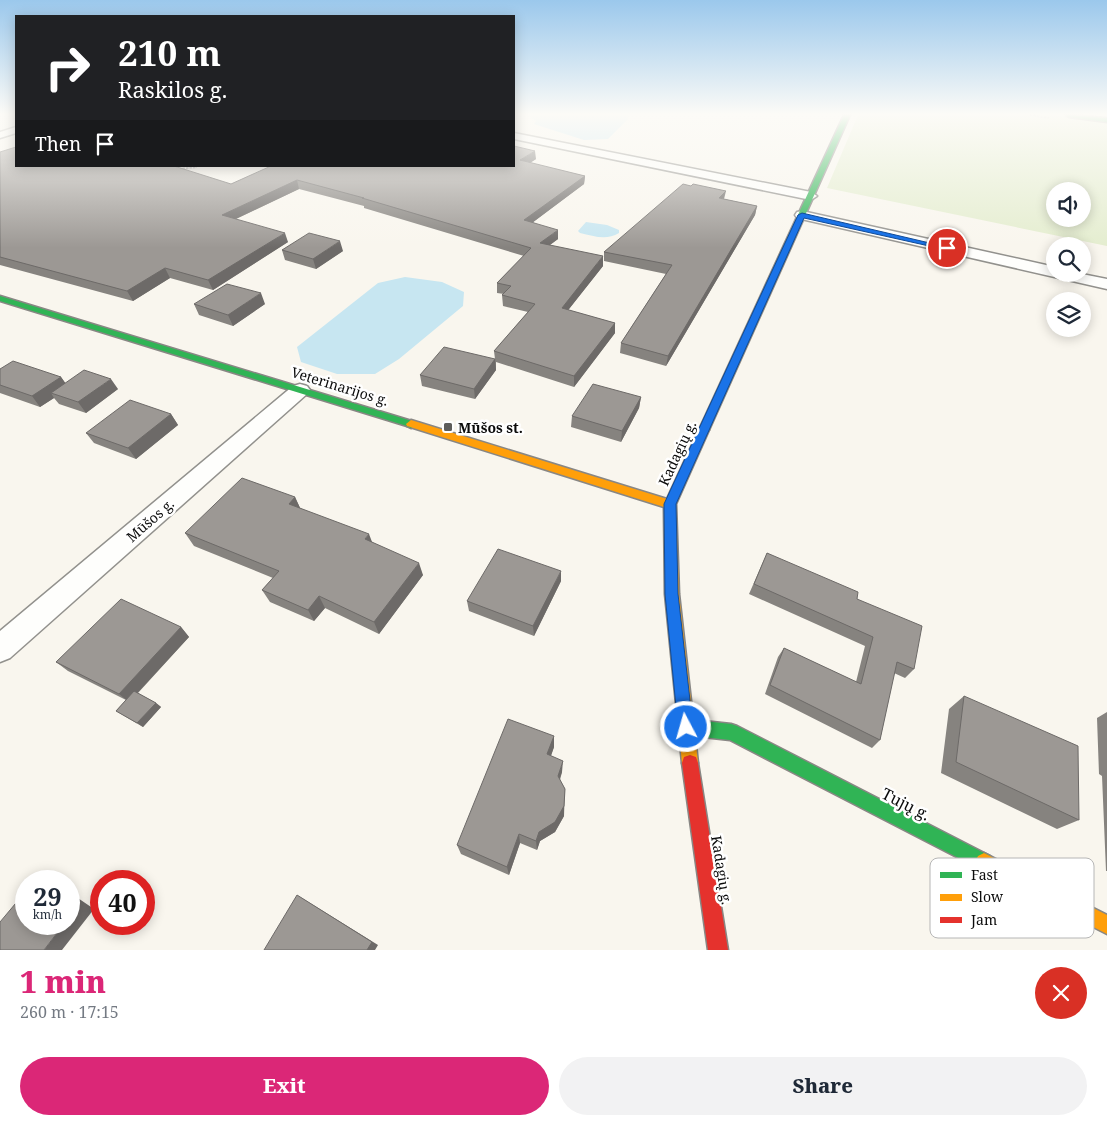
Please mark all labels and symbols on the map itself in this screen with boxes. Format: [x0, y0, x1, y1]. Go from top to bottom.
pin [926, 227, 968, 269]
street label: Veterinarijos g. [289, 362, 391, 410]
street label: Kadagių g. [654, 417, 700, 489]
place label: Mūšos st. [458, 418, 523, 437]
marker: Mūšos st. [442, 421, 454, 433]
street label: Mūšos g. [122, 494, 178, 546]
position arrow [659, 700, 711, 752]
street label: Tujų g. [878, 782, 934, 826]
street label: Kadagių g. [707, 834, 737, 906]
legend [930, 858, 1094, 938]
text: Fast [971, 865, 998, 884]
speed limit sign: 40 [90, 870, 155, 935]
text: Slow [971, 887, 1004, 906]
text: Jam [970, 910, 997, 929]

